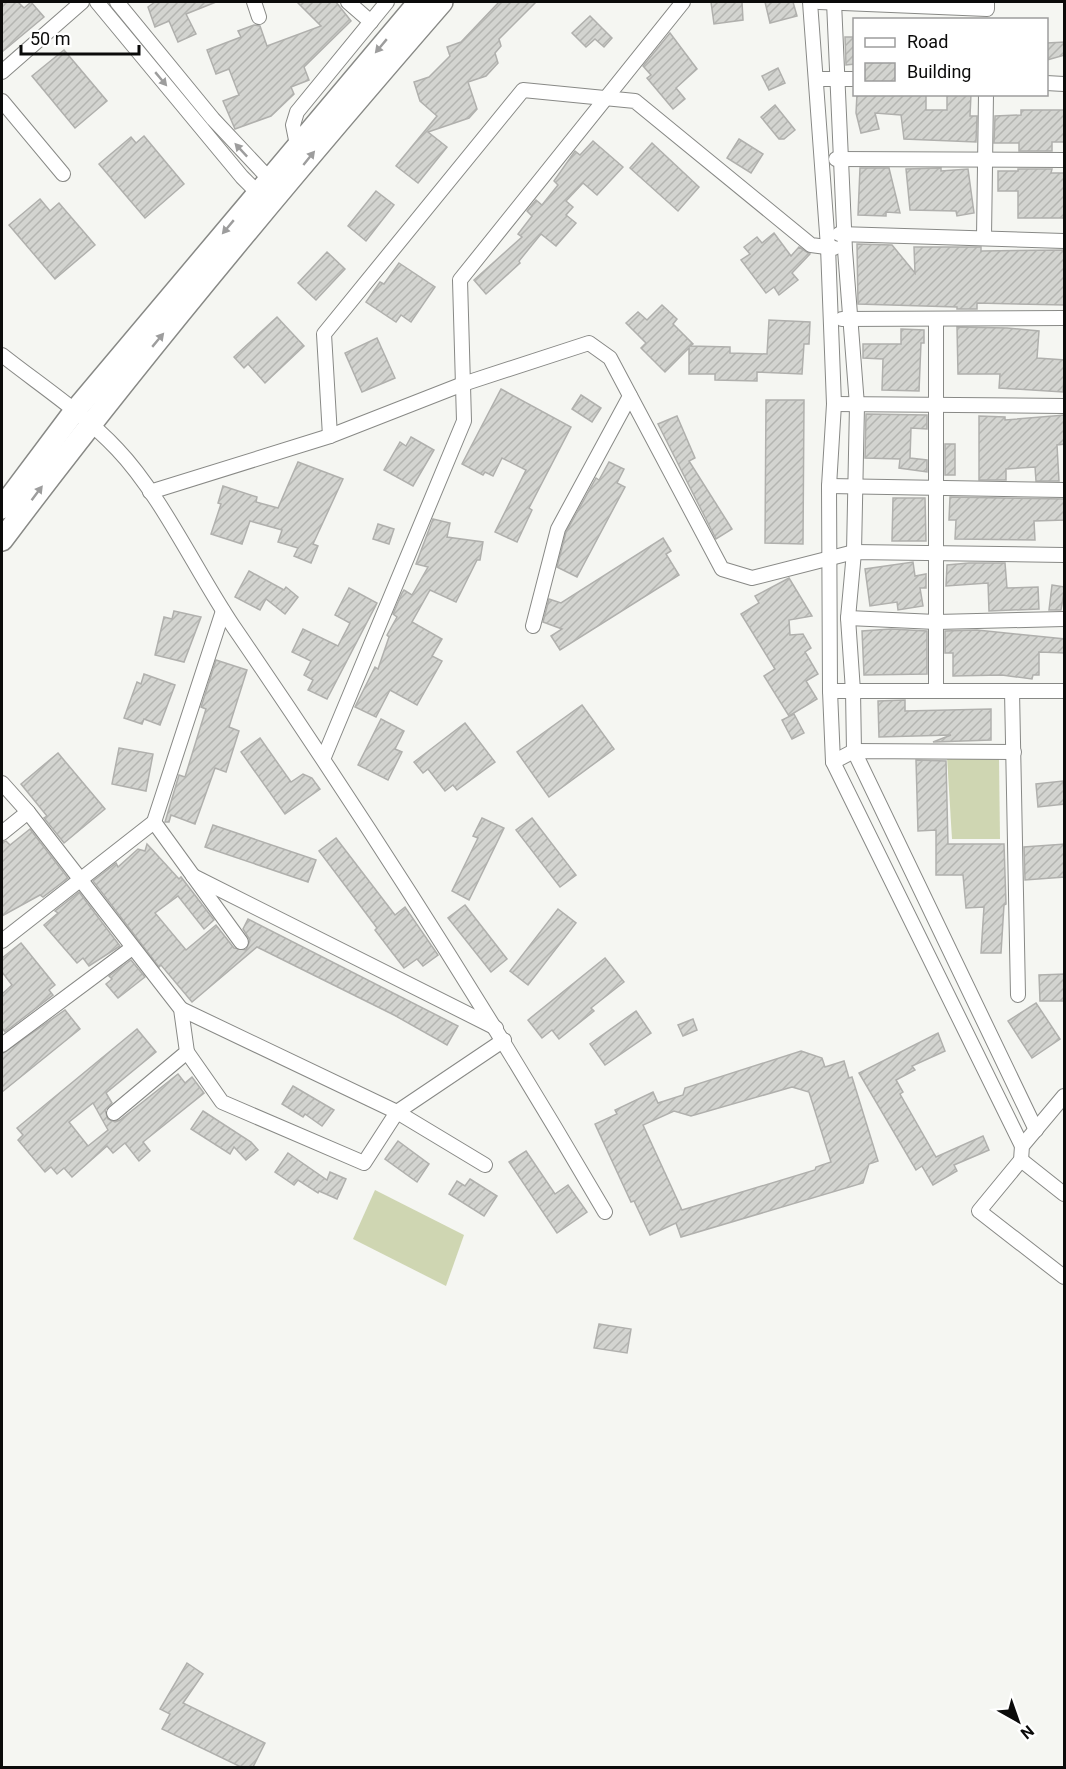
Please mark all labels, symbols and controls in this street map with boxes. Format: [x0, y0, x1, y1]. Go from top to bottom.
scale bar [21, 18, 140, 56]
legend [853, 18, 1048, 96]
text: 50 m [30, 28, 70, 49]
text: Road [907, 31, 948, 52]
one-way arrow [375, 38, 388, 53]
text: Building [907, 61, 971, 82]
one-way arrow [154, 71, 167, 86]
one-way arrow [235, 143, 249, 157]
one-way arrow [302, 151, 315, 166]
one-way arrow [222, 219, 235, 234]
one-way arrow [151, 332, 164, 348]
one-way arrow [30, 485, 43, 501]
north arrow [988, 1691, 1048, 1751]
text: N [1017, 1721, 1038, 1743]

